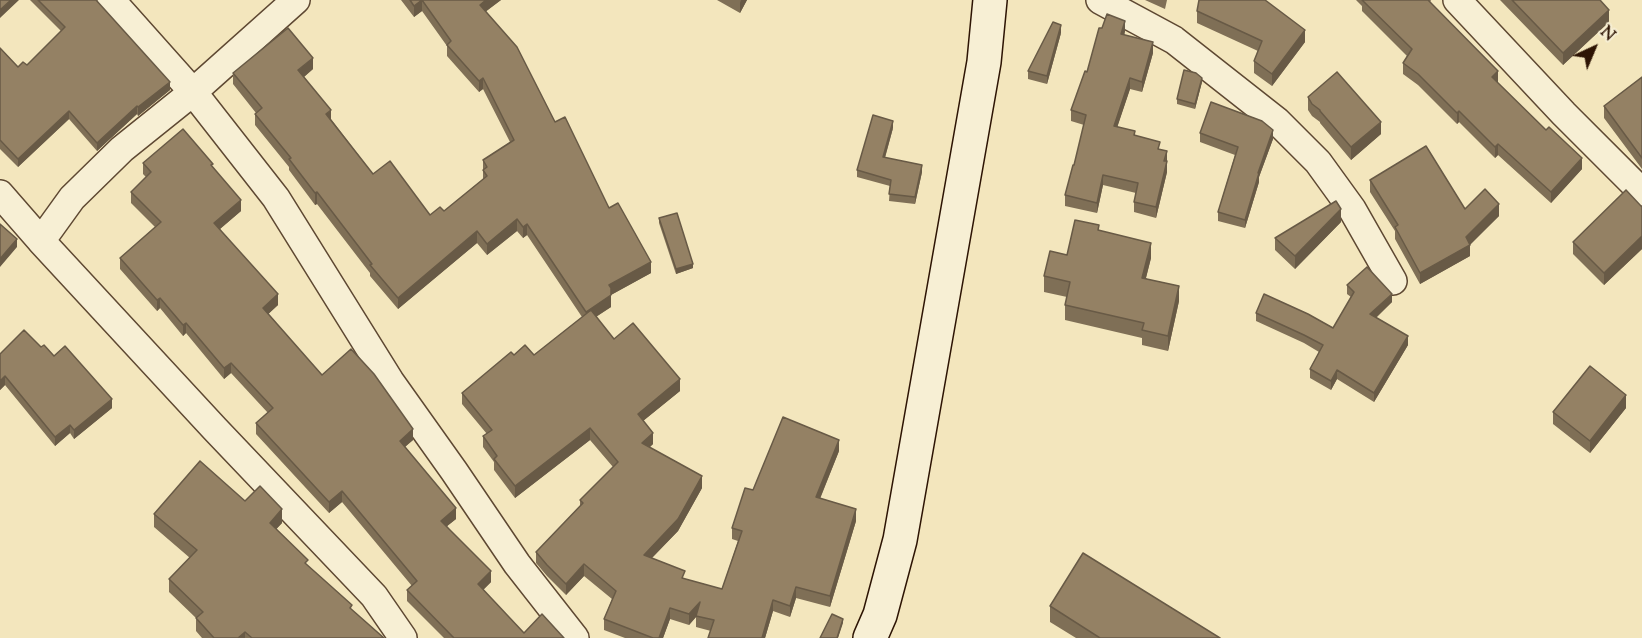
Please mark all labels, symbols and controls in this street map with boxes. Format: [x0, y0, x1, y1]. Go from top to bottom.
north arrow [1564, 18, 1624, 78]
text: N [1594, 22, 1619, 47]

